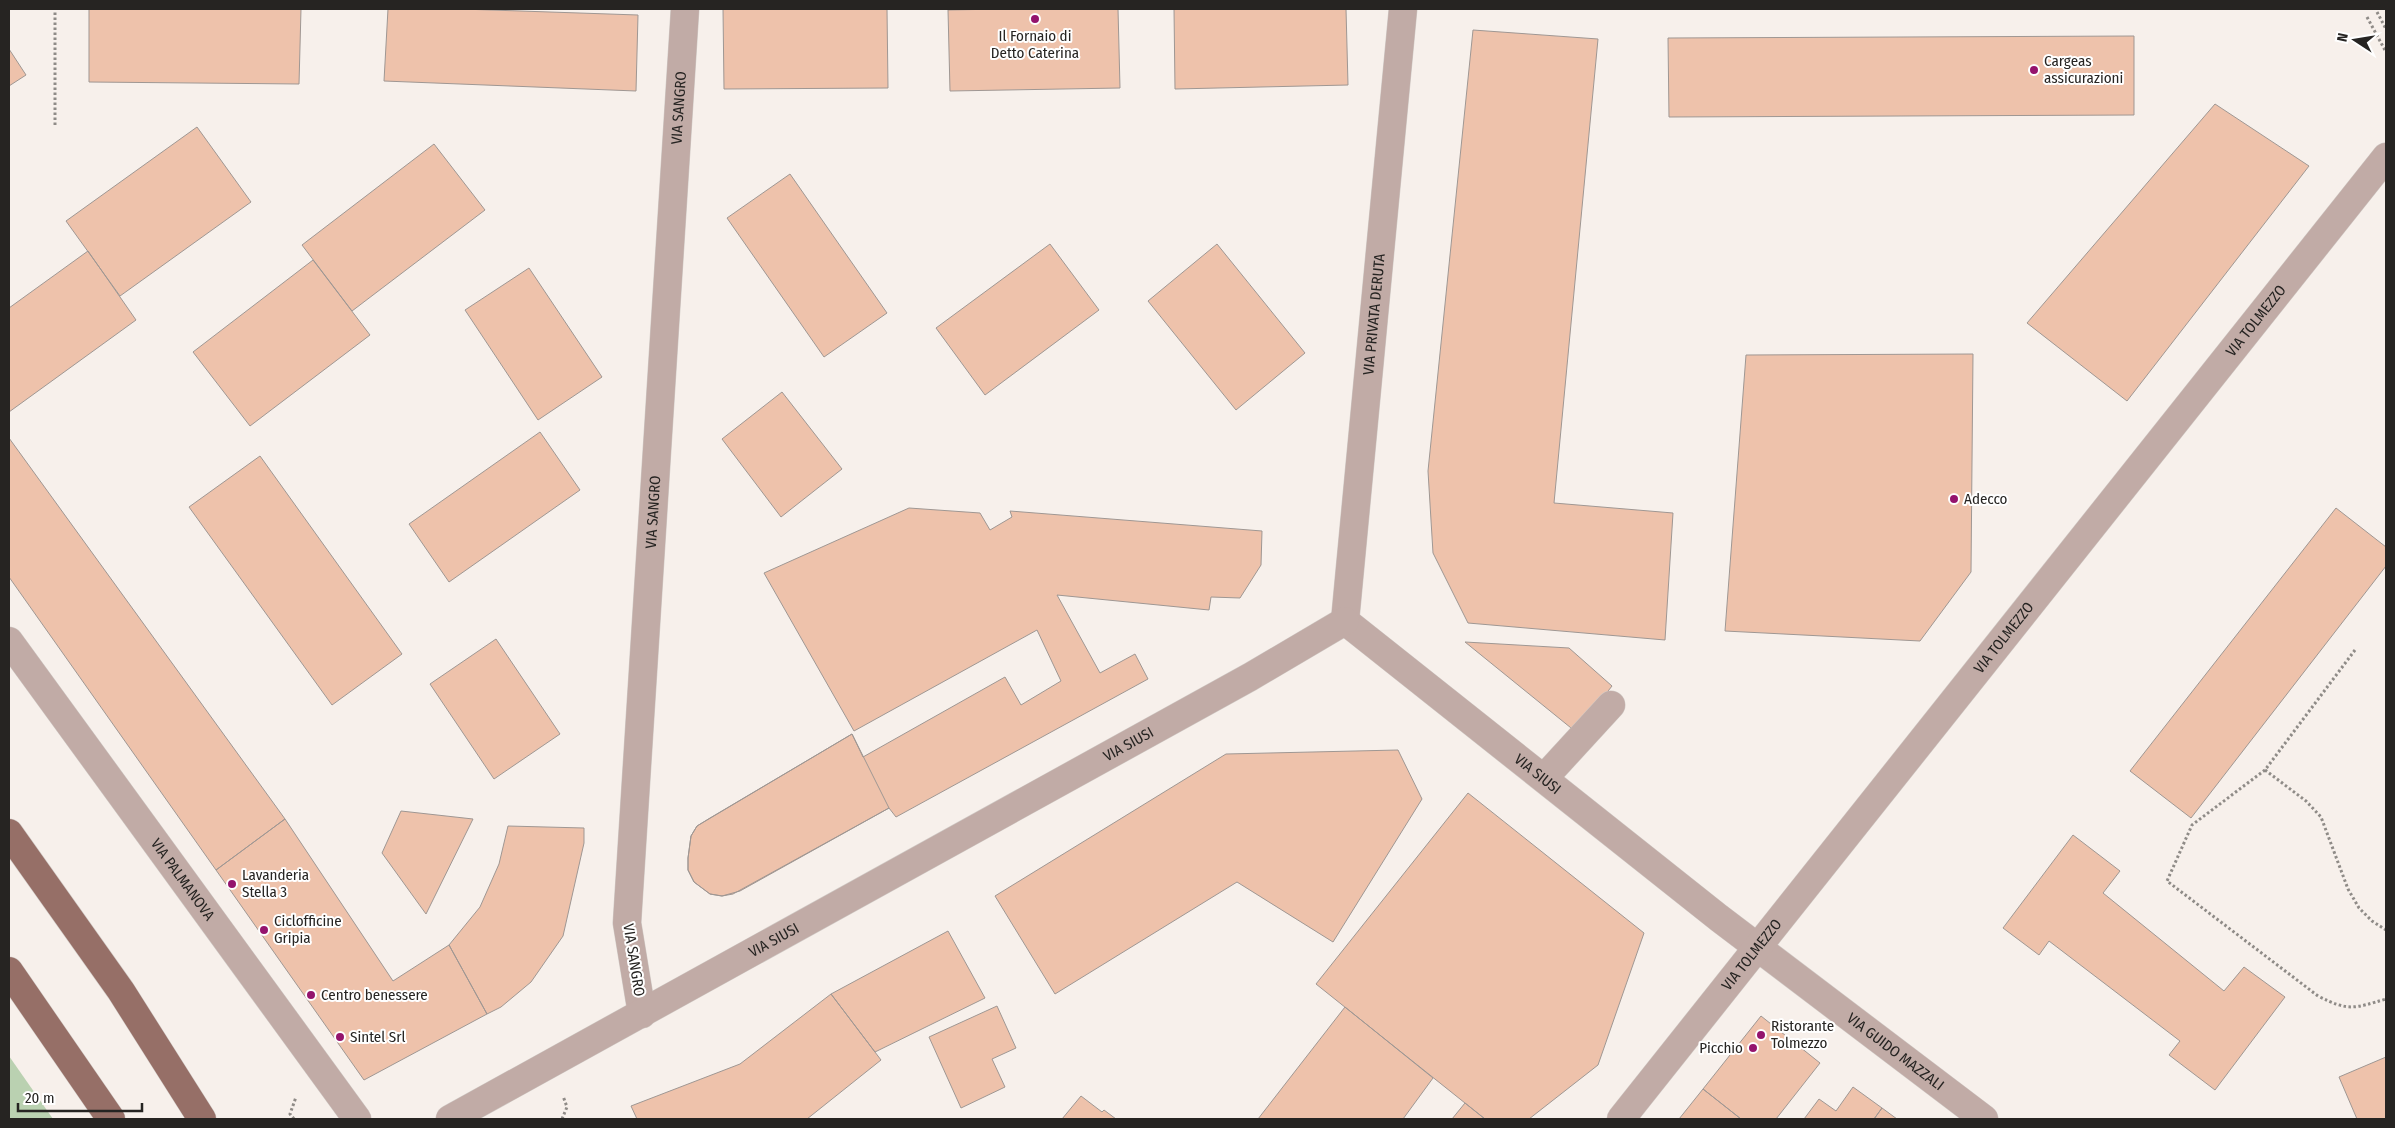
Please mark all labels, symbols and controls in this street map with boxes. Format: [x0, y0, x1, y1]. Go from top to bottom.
marker: Il Fornaio di Detto Caterina [1029, 13, 1041, 25]
north arrow [2330, 15, 2380, 65]
place label: Il Fornaio di Detto Caterina [991, 27, 1079, 62]
text: N [2334, 32, 2352, 43]
place label: Cargeas assicurazioni [2044, 52, 2123, 87]
marker: Cargeas assicurazioni [2028, 64, 2040, 76]
street label: VIA SANGRO [667, 71, 690, 145]
street label: VIA PRIVATA DERUTA [1359, 253, 1389, 376]
street label: VIA TOLMEZZO [2222, 281, 2290, 360]
street label: VIA SANGRO [642, 475, 664, 549]
place label: Adecco [1964, 490, 2008, 508]
marker: Adecco [1948, 493, 1960, 505]
street label: VIA TOLMEZZO [1970, 598, 2038, 677]
street label: VIA SIUSI [1100, 723, 1157, 765]
street label: VIA SIUSI [1511, 750, 1565, 798]
street label: VIA PALMANOVA [147, 835, 218, 924]
place label: Lavanderia Stella 3 [242, 866, 309, 901]
marker: Lavanderia Stella 3 [226, 878, 238, 890]
place label: Ciclofficine Gripia [274, 912, 342, 947]
street label: VIA TOLMEZZO [1718, 915, 1786, 994]
street label: VIA SIUSI [746, 919, 802, 961]
street label: VIA SANGRO [619, 922, 649, 998]
marker: Ciclofficine Gripia [258, 924, 270, 936]
place label: Centro benessere [321, 986, 428, 1004]
marker: Centro benessere [305, 989, 317, 1001]
street label: VIA GUIDO MAZZALI [1843, 1009, 1948, 1094]
place label: Ristorante Tolmezzo [1771, 1017, 1834, 1052]
place label: Sintel Srl [350, 1028, 405, 1046]
marker: Ristorante Tolmezzo [1755, 1029, 1767, 1041]
marker: Sintel Srl [334, 1031, 346, 1043]
place label: Picchio [1699, 1039, 1743, 1057]
marker: Picchio [1747, 1042, 1759, 1054]
scale bar [18, 1080, 141, 1112]
text: 20 m [25, 1089, 55, 1107]

